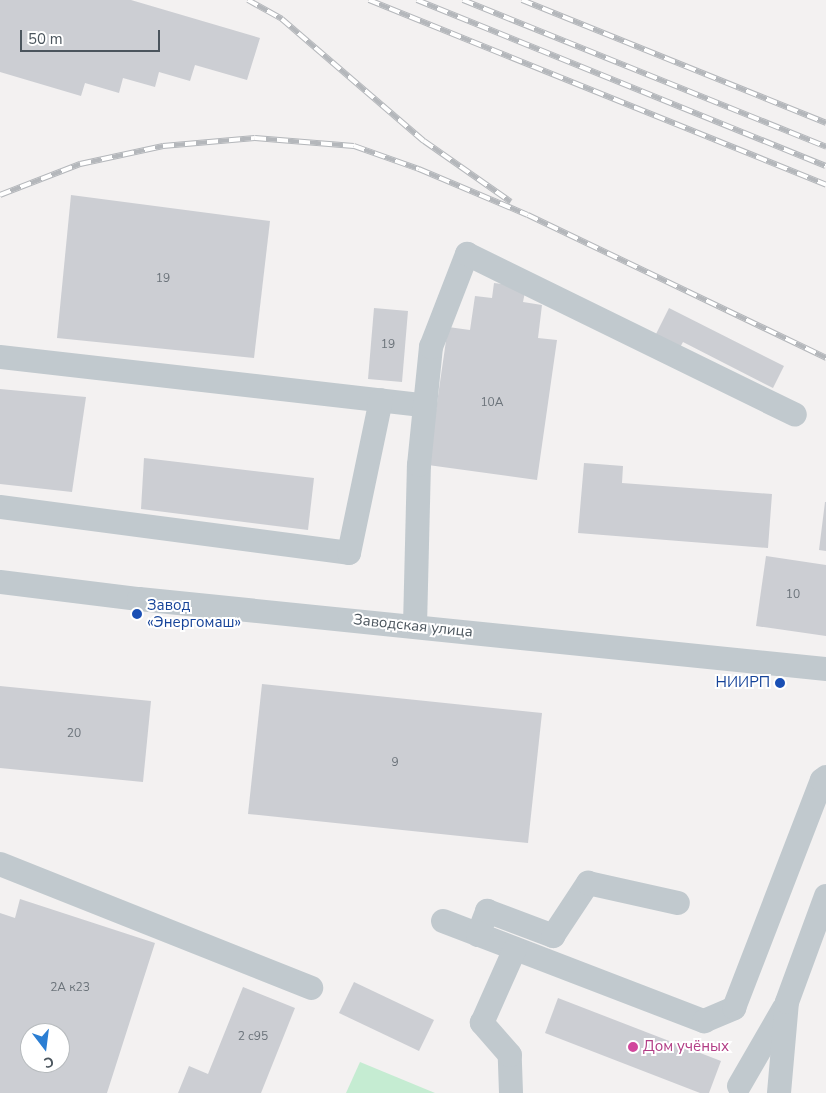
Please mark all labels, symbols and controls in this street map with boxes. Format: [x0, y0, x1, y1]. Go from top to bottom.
scale bar [22, 20, 162, 52]
text: 50 m [28, 29, 63, 49]
house number: 19 [156, 272, 170, 286]
house number: 19 [381, 338, 395, 352]
house number: 10А [480, 396, 504, 410]
house number: 10 [786, 588, 800, 602]
place label: Завод «Энергомаш» [147, 596, 241, 631]
marker: Завод «Энергомаш» [131, 608, 143, 620]
street label: Заводская улица [352, 611, 474, 641]
place label: НИИРП [716, 674, 770, 692]
marker: НИИРП [774, 677, 786, 689]
house number: 20 [67, 727, 81, 741]
house number: 9 [391, 756, 399, 770]
house number: 2А к23 [50, 981, 90, 995]
north arrow [20, 1023, 70, 1073]
house number: 2 с95 [238, 1030, 268, 1044]
place label: Дом учёных [643, 1038, 729, 1056]
marker: Дом учёных [627, 1041, 639, 1053]
text: С [42, 1052, 56, 1072]

